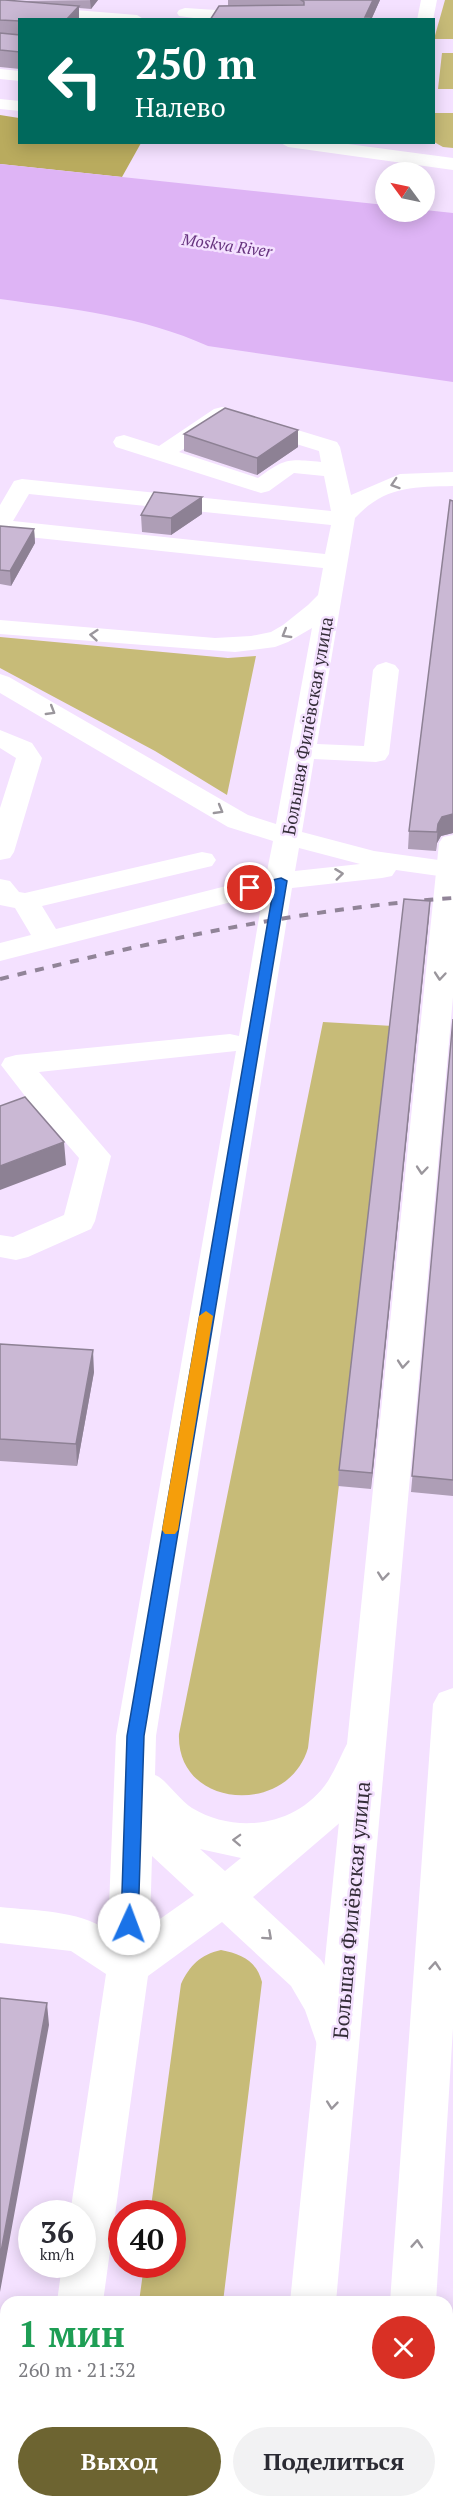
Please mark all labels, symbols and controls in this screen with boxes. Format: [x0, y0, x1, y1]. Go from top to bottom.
text: 250 m [135, 35, 256, 91]
icon: left [36, 42, 114, 120]
text: Налево [135, 89, 226, 125]
north arrow [375, 162, 435, 222]
map controls [375, 162, 435, 222]
water label: Moskva River [180, 228, 274, 262]
one-way arrow [390, 477, 401, 489]
street label: Большая Филёвская улица [276, 615, 338, 837]
one-way arrow [282, 626, 292, 638]
one-way arrow [89, 629, 98, 642]
one-way arrow [45, 704, 55, 715]
one-way arrow [213, 802, 223, 814]
pin [224, 862, 275, 913]
one-way arrow [335, 869, 344, 881]
icon: arrive [233, 871, 266, 904]
one-way arrow [434, 971, 447, 980]
one-way arrow [416, 1165, 429, 1174]
one-way arrow [397, 1359, 410, 1368]
one-way arrow [377, 1571, 390, 1581]
street label: Большая Филёвская улица [326, 1780, 376, 2040]
one-way arrow [233, 1833, 242, 1846]
position arrow [97, 1892, 161, 1956]
one-way arrow [262, 1929, 272, 1940]
one-way arrow [429, 1961, 442, 1970]
one-way arrow [326, 2100, 339, 2110]
speed limit sign: 40 [108, 2200, 186, 2278]
text: 36 [40, 2212, 74, 2252]
one-way arrow [410, 2240, 423, 2249]
text: km/h [40, 2244, 74, 2264]
text: 1 мин [18, 2310, 125, 2357]
button: close [372, 2316, 435, 2379]
text: 260 m · 21:32 [18, 2356, 136, 2383]
button: Выход [18, 2427, 221, 2496]
button: Поделиться [233, 2427, 435, 2496]

